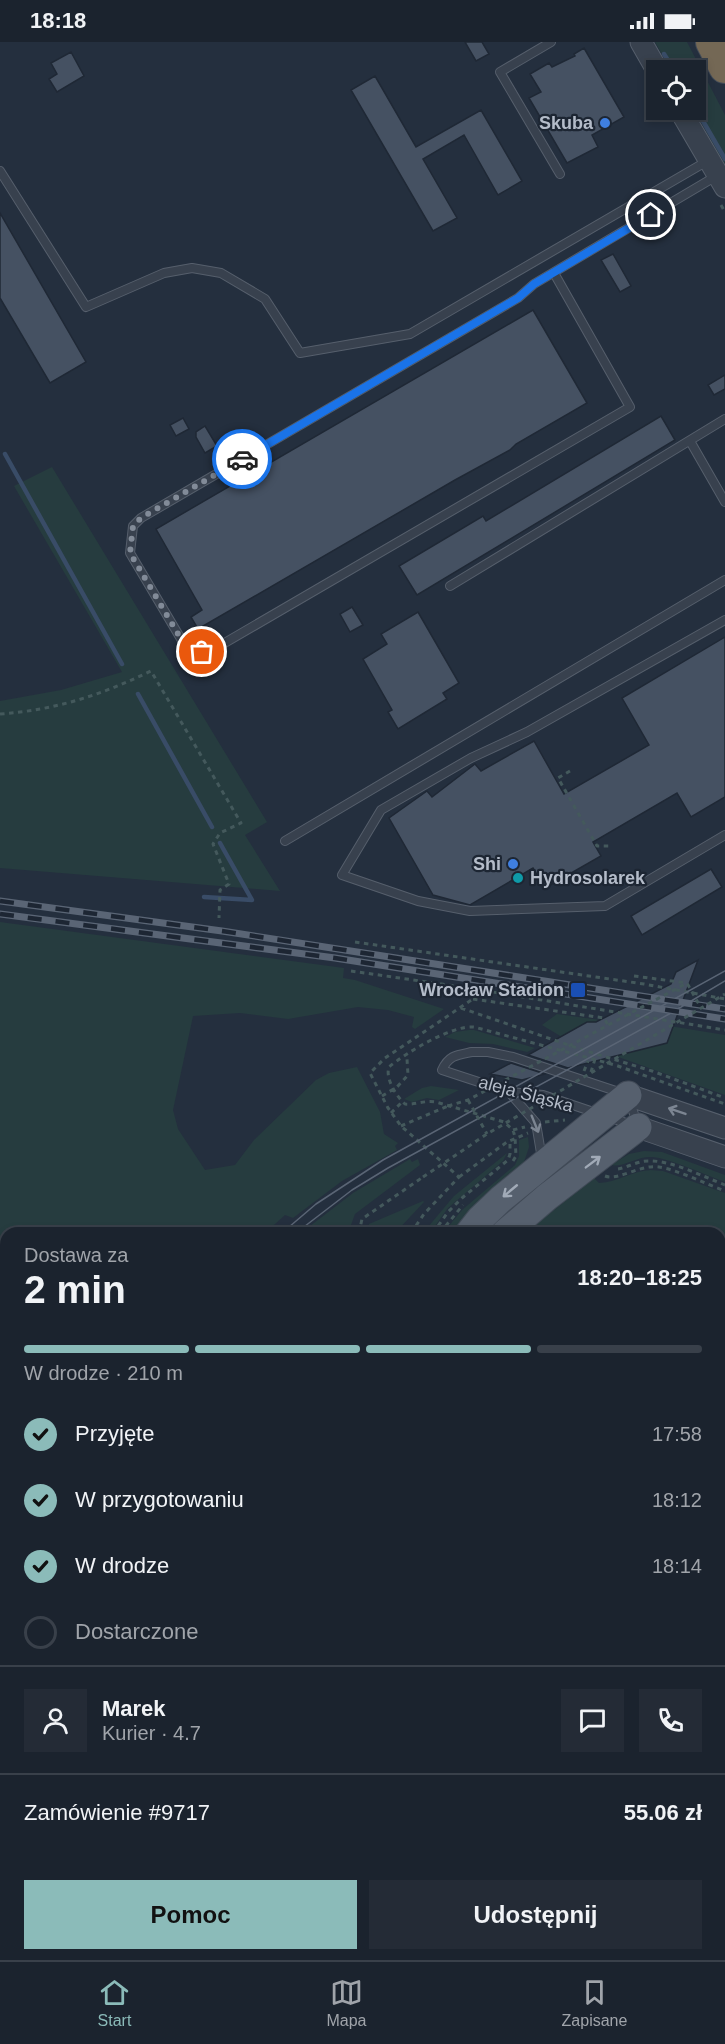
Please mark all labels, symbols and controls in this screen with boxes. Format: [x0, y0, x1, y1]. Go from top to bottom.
text: 18:18 [30, 8, 86, 33]
map controls [646, 60, 706, 120]
button: locate [646, 60, 706, 120]
place label: Skuba [539, 113, 594, 133]
marker: Skuba [598, 116, 612, 130]
pin [625, 189, 676, 240]
icon: home [634, 198, 667, 231]
courier [212, 429, 272, 489]
icon: car [226, 443, 259, 476]
pin [176, 626, 227, 677]
icon: bag [185, 635, 218, 668]
place label: Shi [473, 854, 501, 874]
marker: Shi [506, 857, 520, 871]
place label: Hydrosolarek [530, 868, 646, 888]
marker: Hydrosolarek [511, 871, 525, 885]
place label: Wrocław Stadion [419, 980, 564, 1000]
marker: Wrocław Stadion [569, 981, 587, 999]
street label: aleja Śląska [477, 1071, 577, 1116]
one-way arrow [668, 1105, 687, 1116]
one-way arrow [530, 1115, 541, 1133]
one-way arrow [584, 1156, 600, 1169]
one-way arrow [502, 1185, 518, 1198]
text: Dostawa za [24, 1244, 129, 1266]
text: 18:20–18:25 [577, 1265, 702, 1290]
text: 2 min [24, 1268, 126, 1311]
text: W drodze · 210 m [24, 1362, 183, 1384]
icon: check [24, 1418, 57, 1451]
text: Przyjęte [75, 1421, 154, 1446]
text: 17:58 [652, 1423, 702, 1445]
icon: check [24, 1484, 57, 1517]
text: W przygotowaniu [75, 1487, 244, 1512]
text: 18:12 [652, 1489, 702, 1511]
icon: check [24, 1550, 57, 1583]
text: W drodze [75, 1553, 169, 1578]
text: 18:14 [652, 1555, 702, 1577]
text: Dostarczone [75, 1619, 199, 1644]
button: person [24, 1689, 87, 1752]
button: chat [561, 1689, 624, 1752]
button: phone [639, 1689, 702, 1752]
text: Marek [102, 1696, 166, 1721]
text: Kurier · 4.7 [102, 1722, 201, 1744]
text: Zamówienie #9717 [24, 1800, 210, 1825]
text: 55.06 zł [624, 1800, 702, 1825]
button: Pomoc [24, 1880, 357, 1949]
button: Udostępnij [369, 1880, 702, 1949]
tab: Start [98, 1976, 131, 2030]
tab: Mapa [326, 1976, 366, 2030]
tab: Zapisane [562, 1976, 627, 2030]

